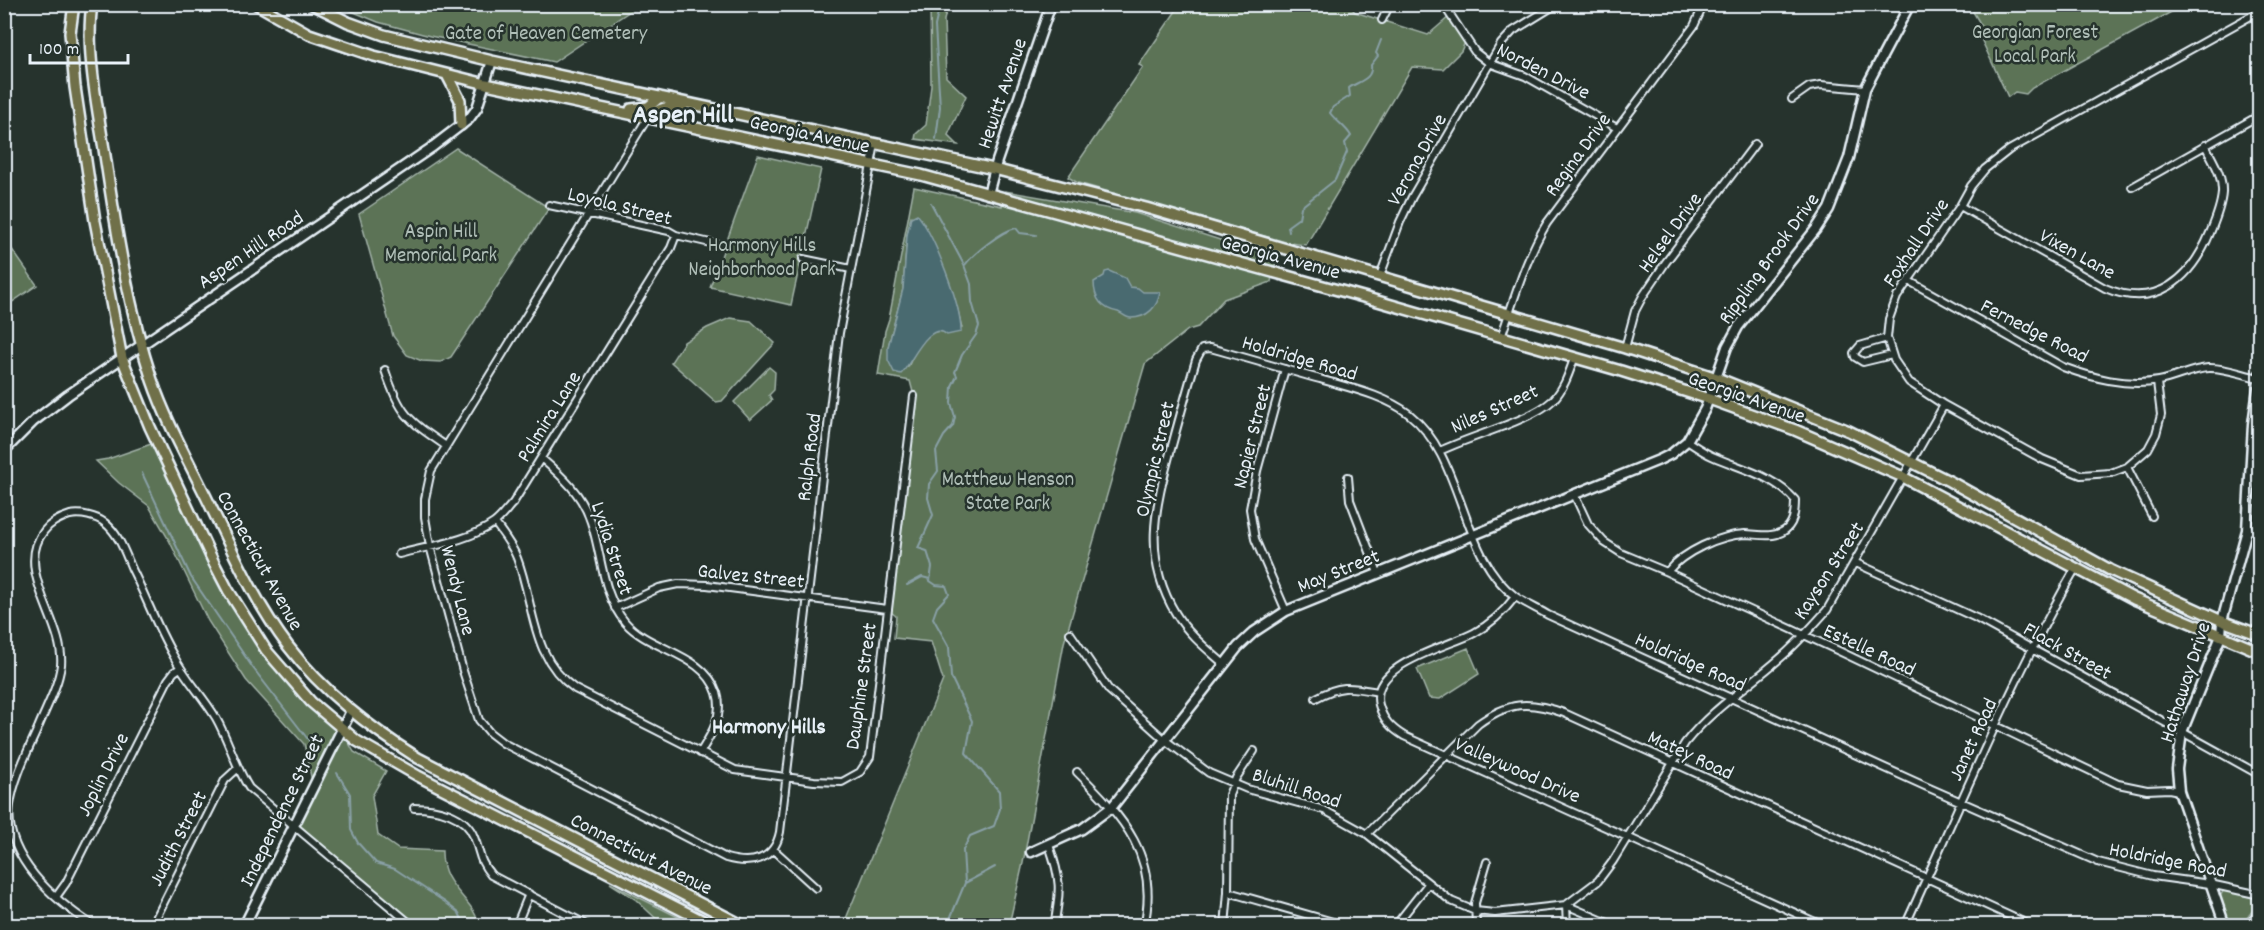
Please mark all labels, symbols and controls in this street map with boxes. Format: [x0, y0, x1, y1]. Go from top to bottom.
park label: Georgian Forest Local Park [1972, 19, 2099, 73]
park label: Gate of Heaven Cemetery [445, 20, 648, 50]
scale bar [30, 27, 128, 65]
street label: Hewitt Avenue [971, 35, 1037, 153]
street label: Norden Drive [1491, 36, 1595, 109]
text: 100 m [39, 38, 79, 63]
district label: Aspen Hill [633, 97, 734, 136]
street label: Regina Drive [1539, 108, 1620, 204]
street label: Georgia Avenue [747, 109, 872, 163]
street label: Verona Drive [1381, 109, 1456, 212]
street label: Loyola Street [564, 180, 675, 235]
street label: Helsel Drive [1632, 187, 1711, 280]
street label: Rippling Brook Drive [1712, 188, 1829, 332]
street label: Foxhall Drive [1877, 193, 1958, 294]
street label: Aspen Hill Road [193, 205, 311, 298]
park label: Aspin Hill Memorial Park [385, 218, 497, 272]
street label: Vixen Lane [2033, 222, 2120, 289]
street label: Georgia Avenue [1217, 229, 1343, 289]
park label: Harmony Hills Neighborhood Park [688, 232, 836, 286]
street label: Fernedge Road [1974, 293, 2093, 373]
street label: Holdridge Road [1238, 329, 1360, 391]
street label: Georgia Avenue [1683, 365, 1809, 433]
street label: Palmira Lane [511, 366, 590, 469]
street label: Niles Street [1447, 378, 1544, 443]
street label: Napier Street [1226, 381, 1281, 492]
street label: Olympic Street [1129, 399, 1185, 520]
street label: Ralph Road [791, 412, 831, 503]
park label: Matthew Henson State Park [942, 466, 1074, 520]
street label: Connecticut Avenue [207, 486, 309, 637]
street label: Lydia Street [581, 498, 639, 600]
street label: Kayson Street [1787, 516, 1874, 627]
street label: Wendy Lane [430, 543, 482, 639]
street label: May Street [1293, 543, 1385, 603]
street label: Galvez Street [696, 557, 806, 599]
street label: Flack Street [2017, 616, 2116, 689]
street label: Estelle Road [1818, 617, 1920, 686]
street label: Hathaway Drive [2153, 619, 2220, 747]
street label: Dauphine Street [839, 621, 887, 752]
street label: Holdridge Road [1629, 626, 1750, 702]
street label: Janet Road [1942, 694, 2007, 787]
district label: Harmony Hills [712, 713, 826, 744]
street label: Matey Road [1642, 724, 1738, 790]
street label: Joplin Drive [71, 728, 139, 822]
street label: Independence Street [234, 730, 334, 893]
street label: Valleywood Drive [1449, 731, 1585, 813]
street label: Bluhill Road [1248, 761, 1344, 818]
street label: Judith Street [143, 786, 217, 892]
street label: Connecticut Avenue [564, 807, 717, 904]
street label: Holdridge Road [2106, 836, 2229, 888]

